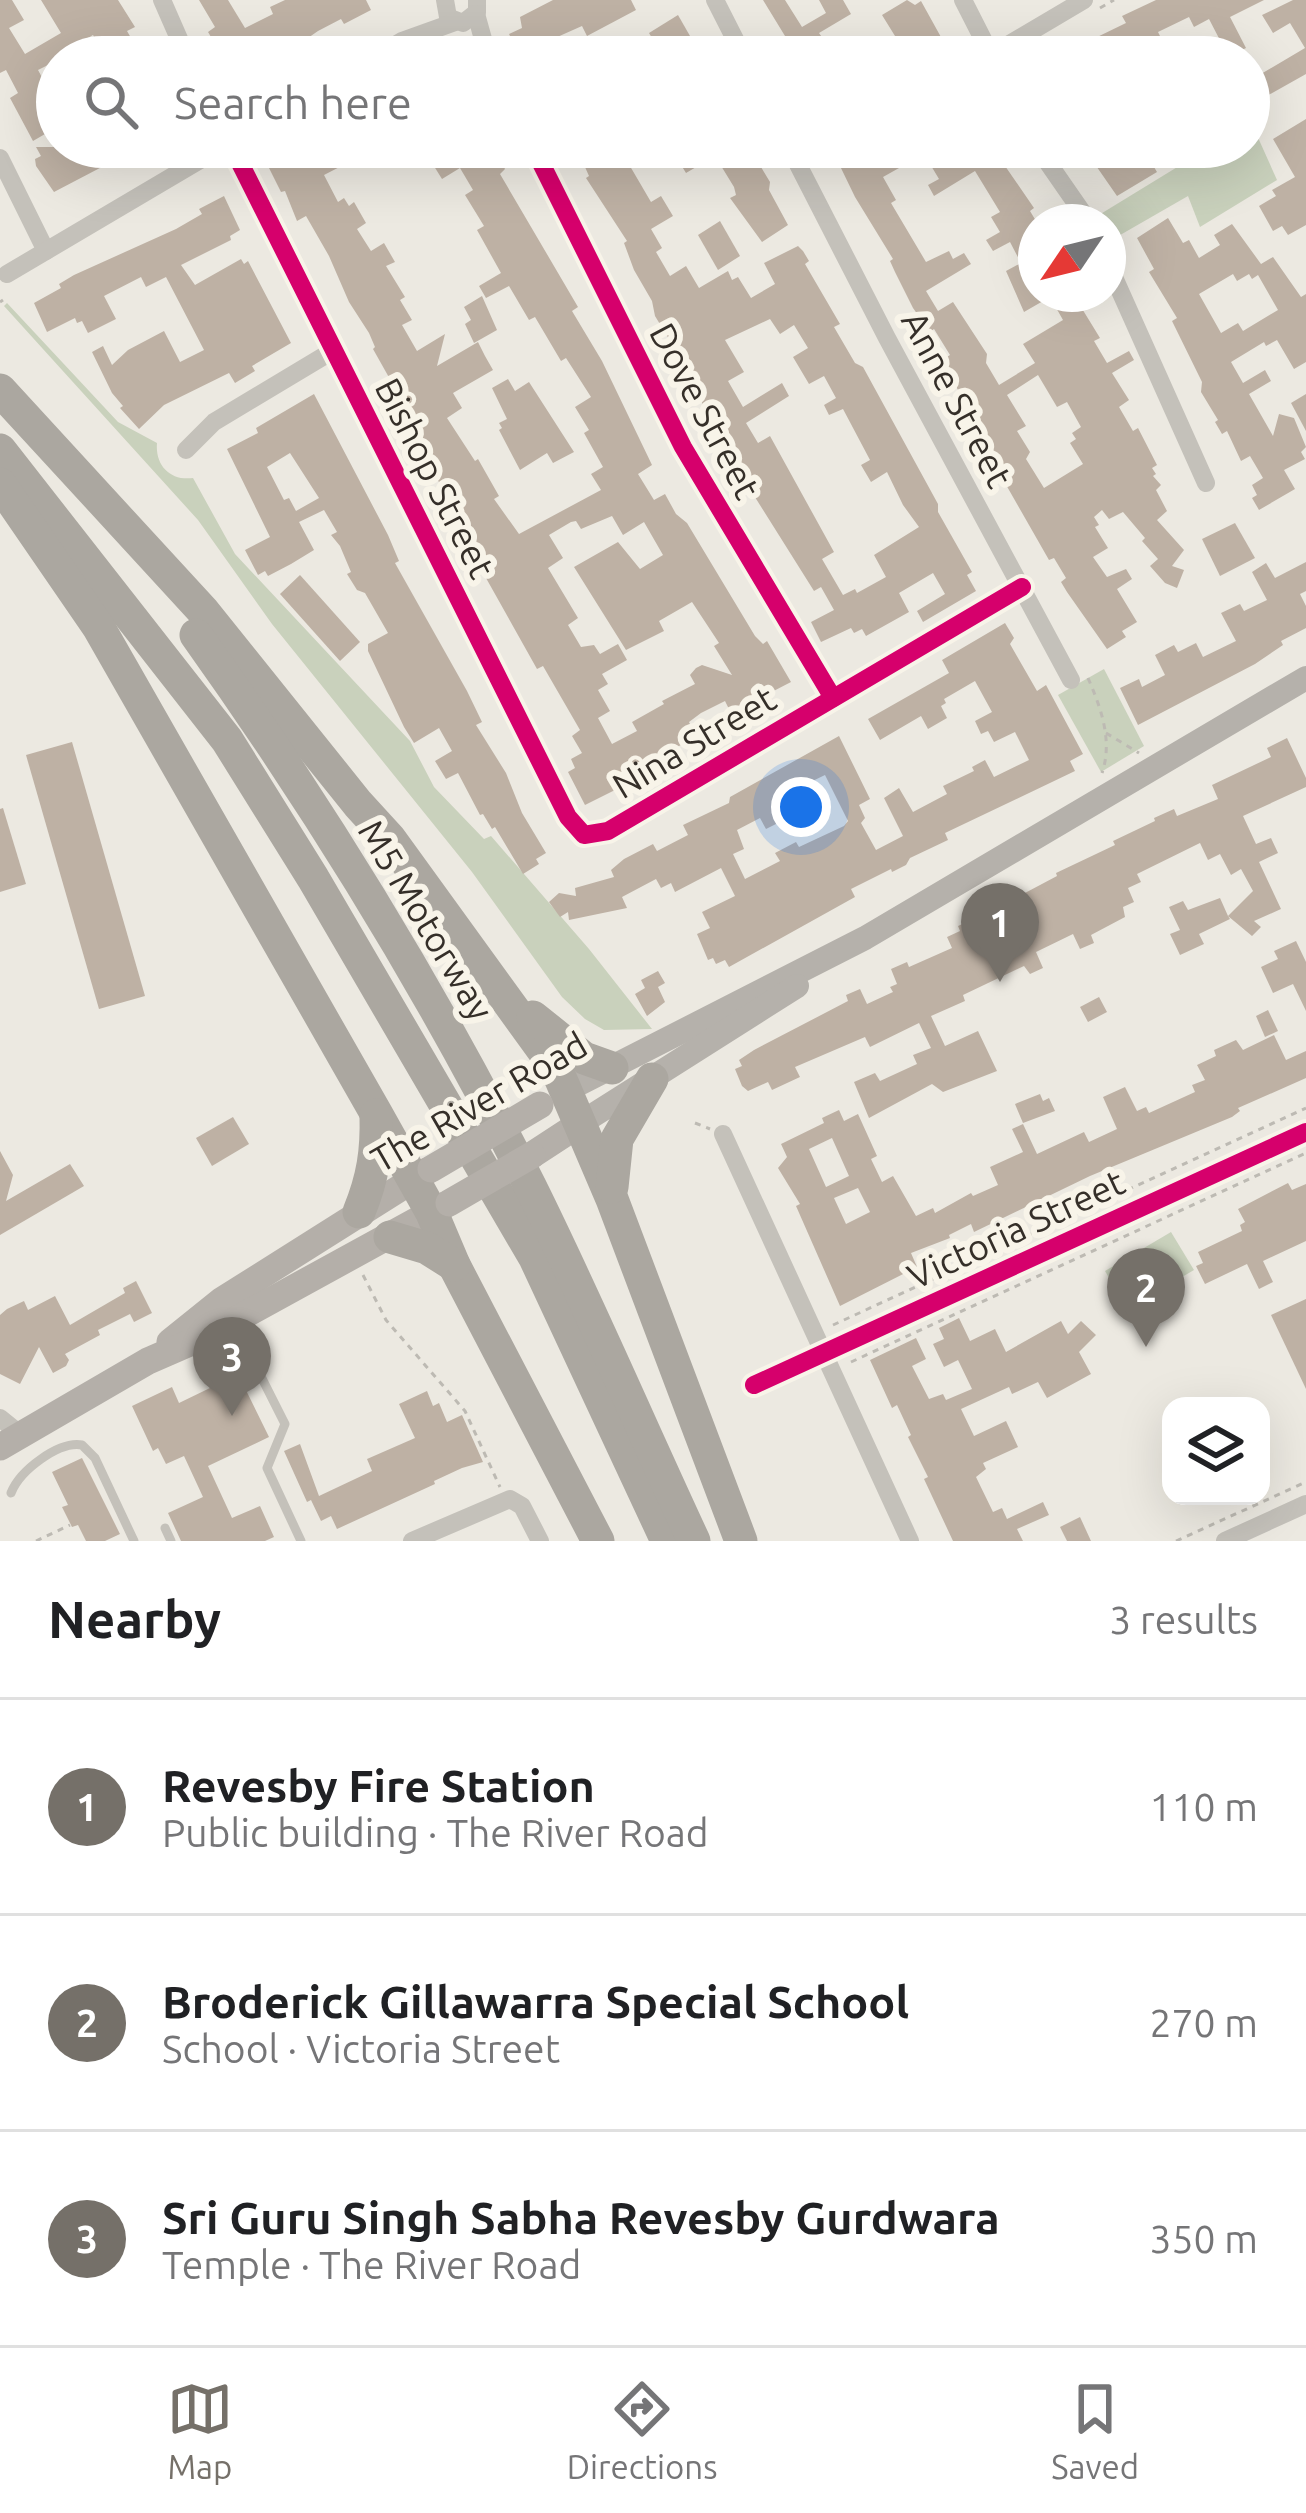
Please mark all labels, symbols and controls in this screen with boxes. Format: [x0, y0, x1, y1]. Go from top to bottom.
search box [36, 36, 1270, 168]
icon: search [78, 69, 144, 135]
text: Search here [174, 77, 412, 128]
north arrow [1018, 204, 1126, 312]
street label: Anne Street [894, 304, 1021, 494]
street label: Dove Street [642, 316, 769, 505]
street label: Bishop Street [368, 371, 503, 584]
street label: Nina Street [605, 677, 782, 806]
your location [771, 777, 831, 837]
street label: M5 Motorway [351, 813, 502, 1027]
pin: 1 [961, 883, 1039, 982]
street label: The River Road [364, 1023, 594, 1180]
street label: Victoria Street [901, 1160, 1131, 1297]
pin: 2 [1107, 1248, 1185, 1347]
pin: 3 [193, 1317, 271, 1416]
map controls [1162, 1397, 1270, 1505]
button: layers [1162, 1397, 1270, 1505]
text: Nearby [48, 1590, 221, 1648]
text: 3 results [1109, 1598, 1258, 1641]
text: Revesby Fire Station [162, 1760, 595, 1811]
text: 1 [76, 1785, 98, 1828]
text: 110 m [1149, 1785, 1258, 1828]
text: Public building · The River Road [162, 1811, 709, 1854]
text: Broderick Gillawarra Special School [162, 1976, 909, 2027]
text: 2 [76, 2001, 98, 2044]
text: 270 m [1149, 2001, 1258, 2044]
text: School · Victoria Street [162, 2027, 560, 2070]
text: Sri Guru Singh Sabha Revesby Gurdwara [162, 2192, 1000, 2243]
text: 3 [76, 2217, 98, 2260]
text: 350 m [1149, 2217, 1258, 2260]
text: Temple · The River Road [162, 2243, 581, 2286]
tab: Map [167, 2376, 233, 2485]
tab: Directions [567, 2376, 717, 2485]
tab: Saved [1051, 2376, 1139, 2485]

